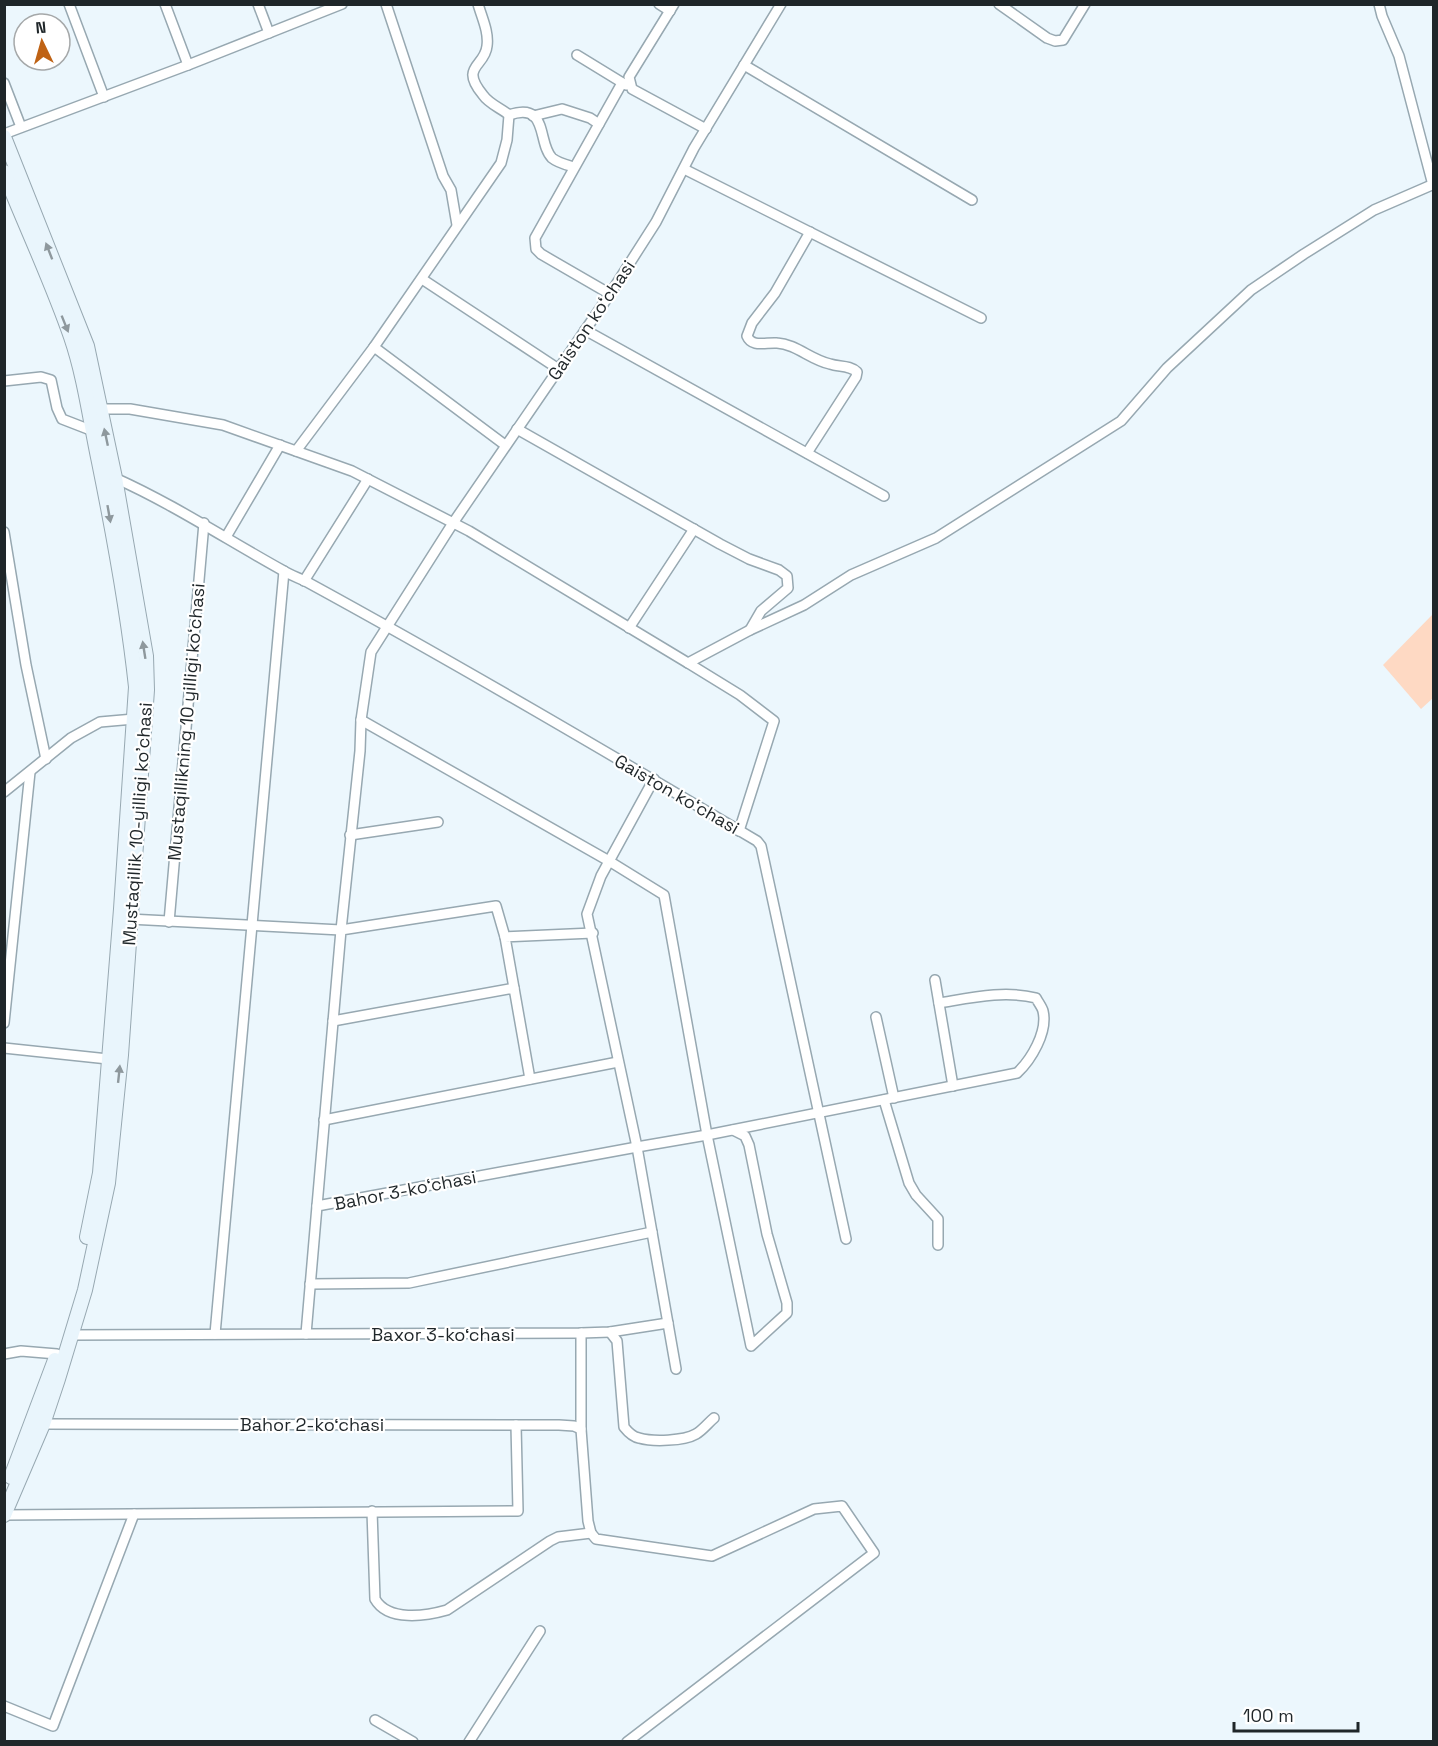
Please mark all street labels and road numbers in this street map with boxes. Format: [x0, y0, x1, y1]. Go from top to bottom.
street label: Gaiston koʻchasi [542, 255, 640, 385]
street label: Mustaqillikning 10 yilligi koʻchasi [162, 582, 210, 862]
street label: Mustaqillik 10-yilligi ko'chasi [117, 702, 157, 946]
street label: Gaiston koʻchasi [610, 749, 744, 839]
street label: Bahor 3-koʻchasi [332, 1165, 478, 1215]
street label: Baxor 3-koʻchasi [371, 1323, 515, 1346]
street label: Bahor 2-koʻchasi [240, 1413, 384, 1436]

